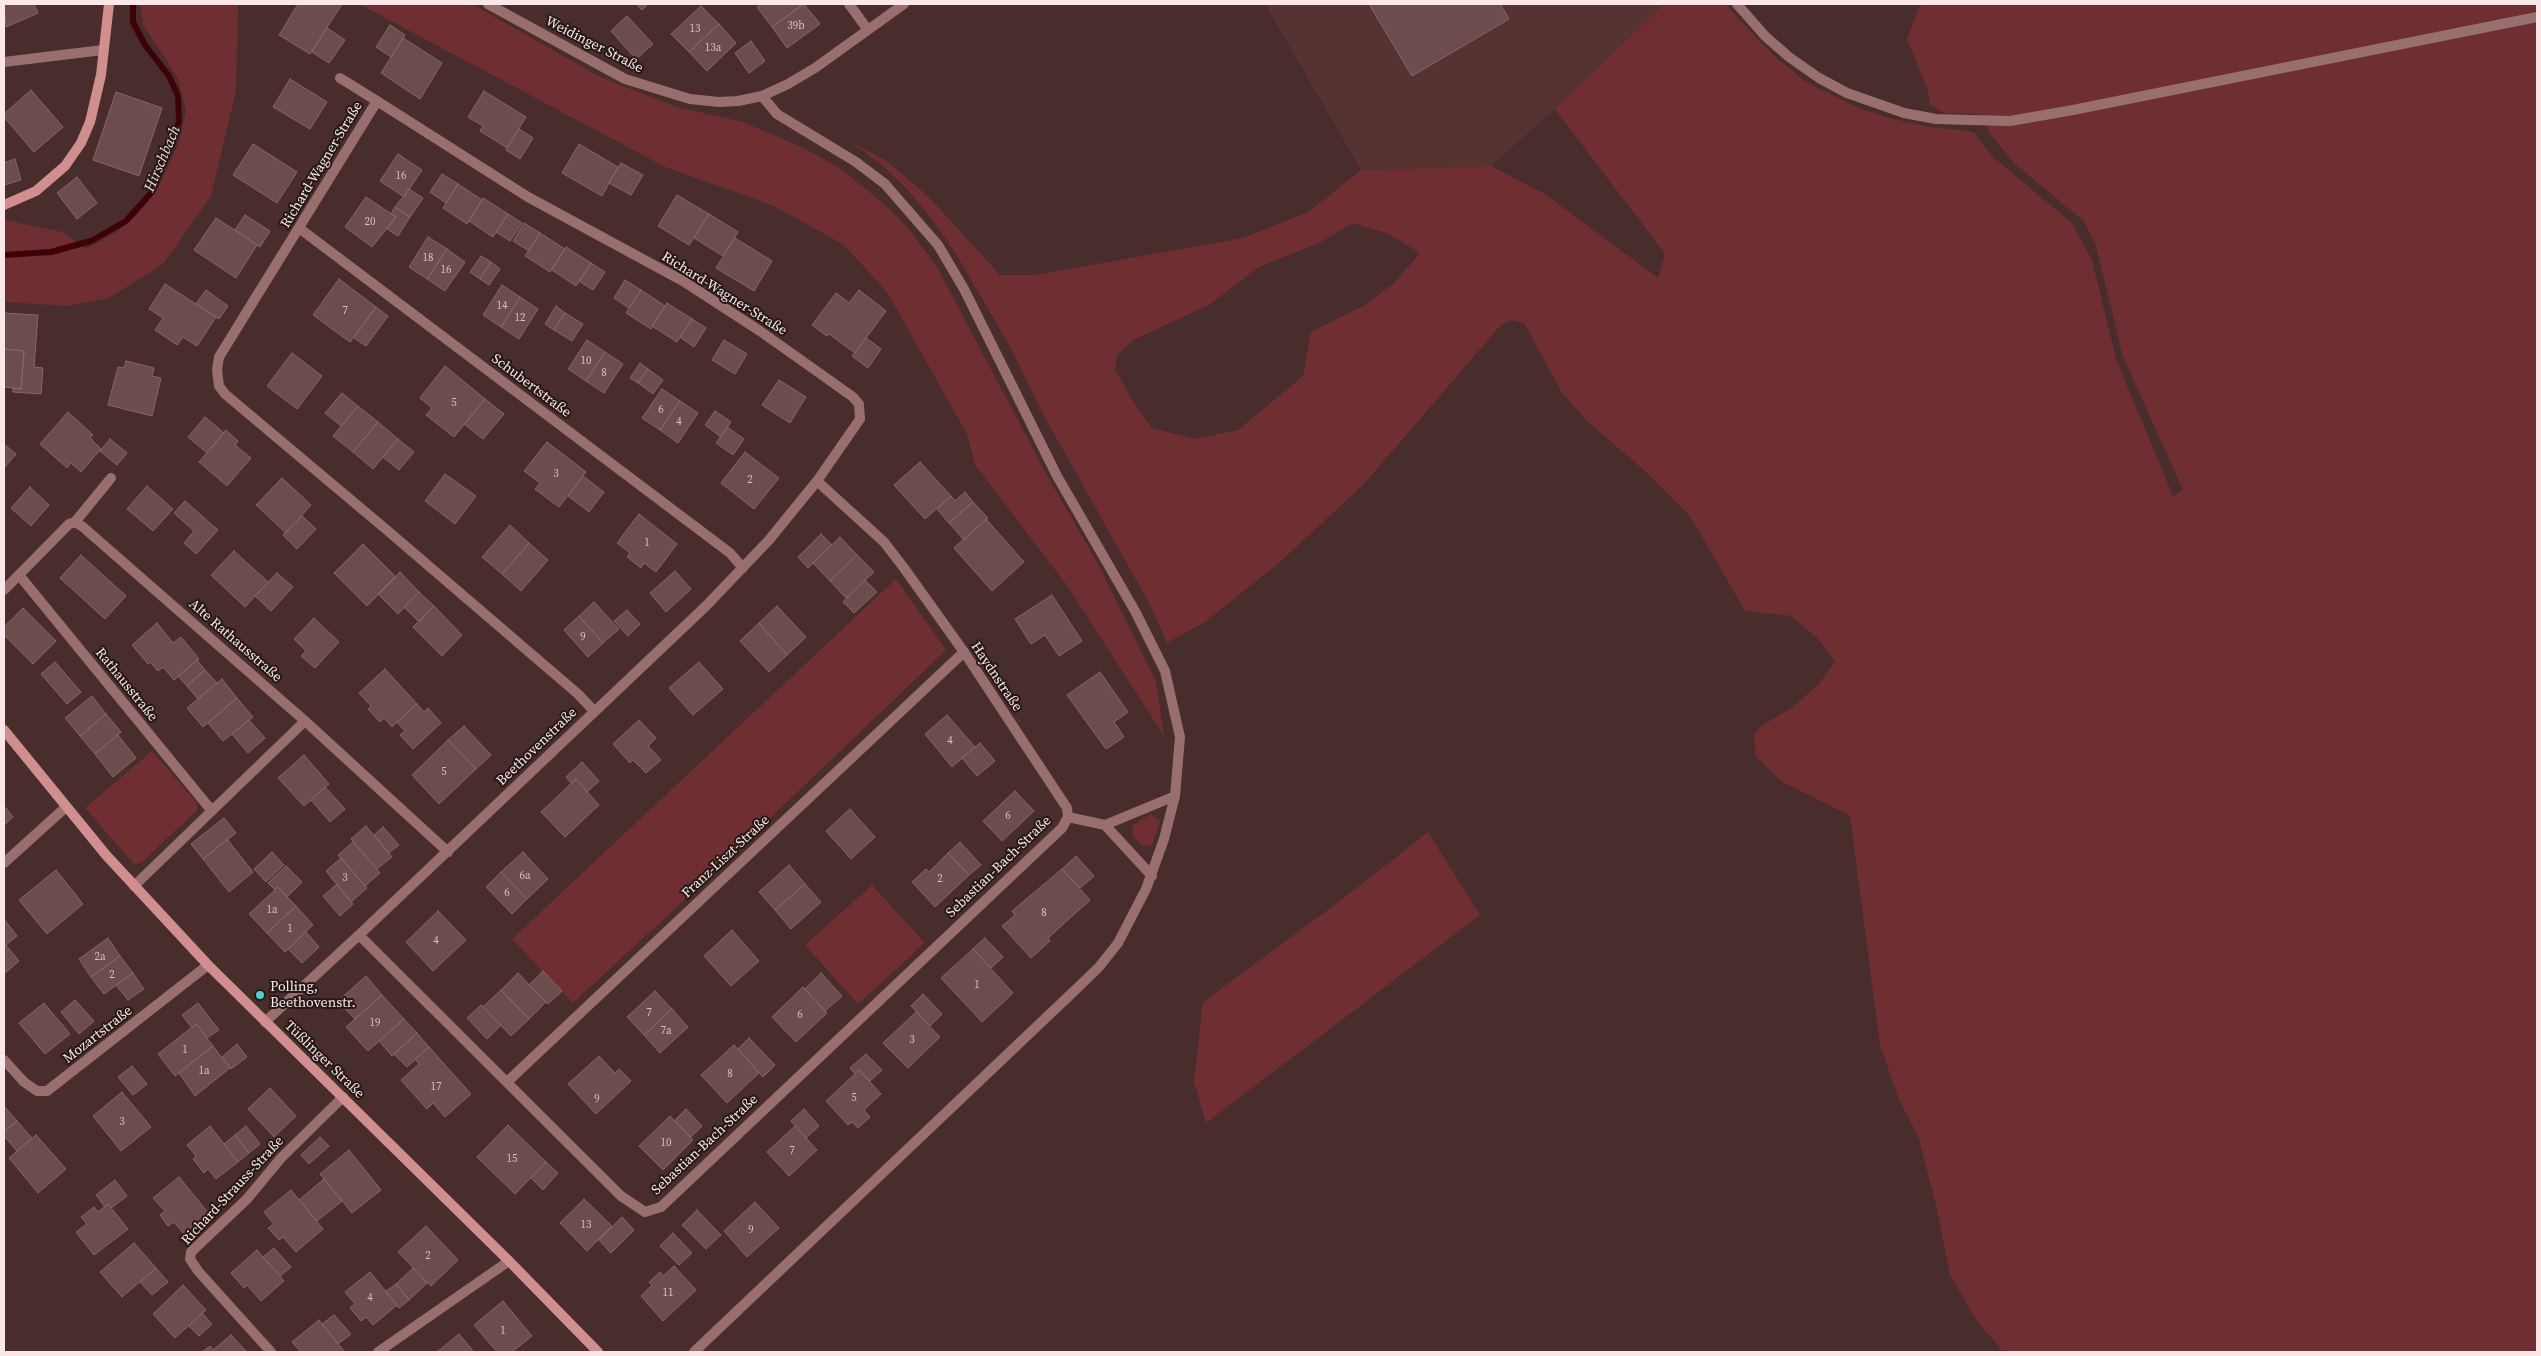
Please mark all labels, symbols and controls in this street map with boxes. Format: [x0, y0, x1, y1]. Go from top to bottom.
street label: Weidinger Straße [542, 13, 646, 77]
house number: 39b [787, 19, 805, 33]
house number: 13 [690, 22, 700, 36]
house number: 13a [705, 41, 721, 55]
street label: Richard-Wagner-Straße [278, 99, 366, 231]
water label: Hirschbach [141, 123, 185, 195]
house number: 16 [396, 169, 406, 183]
house number: 20 [365, 215, 375, 229]
street label: Richard-Wagner-Straße [658, 249, 790, 339]
house number: 18 [423, 251, 433, 265]
house number: 16 [441, 263, 451, 277]
house number: 14 [497, 299, 507, 313]
house number: 7 [342, 304, 348, 318]
house number: 12 [515, 311, 525, 325]
street label: Schubertstraße [488, 351, 574, 421]
house number: 10 [581, 354, 591, 368]
house number: 8 [601, 366, 607, 380]
house number: 5 [451, 396, 457, 410]
house number: 6 [658, 403, 664, 417]
house number: 4 [676, 415, 682, 429]
house number: 3 [553, 467, 559, 481]
house number: 2 [747, 473, 753, 487]
house number: 1 [644, 536, 650, 550]
street label: Alte Rathausstraße [185, 596, 285, 686]
house number: 9 [580, 630, 586, 644]
street label: Haydnstraße [967, 639, 1025, 715]
street label: Rathausstraße [91, 645, 161, 725]
street label: Beethovenstraße [493, 704, 581, 790]
house number: 4 [947, 734, 953, 748]
house number: 5 [441, 765, 447, 779]
house number: 6 [1005, 809, 1011, 823]
street label: Franz-Liszt-Straße [679, 812, 773, 902]
street label: Sebastian-Bach-Straße [943, 813, 1055, 921]
house number: 6a [519, 869, 531, 883]
house number: 3 [342, 871, 348, 885]
house number: 2 [937, 872, 943, 886]
house number: 6 [504, 886, 510, 900]
house number: 1a [266, 903, 278, 917]
house number: 8 [1041, 906, 1047, 920]
house number: 1 [287, 922, 293, 936]
house number: 4 [433, 934, 439, 948]
house number: 2a [94, 950, 106, 964]
house number: 2 [109, 968, 115, 982]
house number: 1 [974, 978, 980, 992]
place label: Polling, Beethovenstr. [270, 979, 356, 1012]
marker: Polling, Beethovenstr. [254, 989, 266, 1001]
street label: Mozartstraße [60, 1003, 136, 1067]
house number: 7 [646, 1006, 652, 1020]
house number: 6 [797, 1008, 803, 1022]
house number: 19 [370, 1016, 380, 1030]
street label: Tüßlinger Straße [281, 1018, 367, 1102]
house number: 7a [660, 1024, 672, 1038]
house number: 3 [909, 1033, 915, 1047]
house number: 1 [182, 1043, 188, 1057]
house number: 1a [198, 1064, 210, 1078]
house number: 8 [727, 1067, 733, 1081]
house number: 17 [431, 1080, 441, 1094]
street label: Sebastian-Bach-Straße [648, 1091, 762, 1199]
house number: 5 [851, 1091, 857, 1105]
house number: 9 [594, 1092, 600, 1106]
house number: 3 [119, 1115, 125, 1129]
street label: Richard-Strauss-Straße [178, 1133, 288, 1249]
house number: 10 [661, 1136, 671, 1150]
house number: 7 [789, 1144, 795, 1158]
house number: 15 [507, 1152, 517, 1166]
house number: 13 [581, 1218, 591, 1232]
house number: 9 [748, 1223, 754, 1237]
house number: 2 [425, 1249, 431, 1263]
house number: 11 [663, 1286, 673, 1300]
house number: 4 [367, 1291, 373, 1305]
house number: 1 [500, 1324, 506, 1338]

